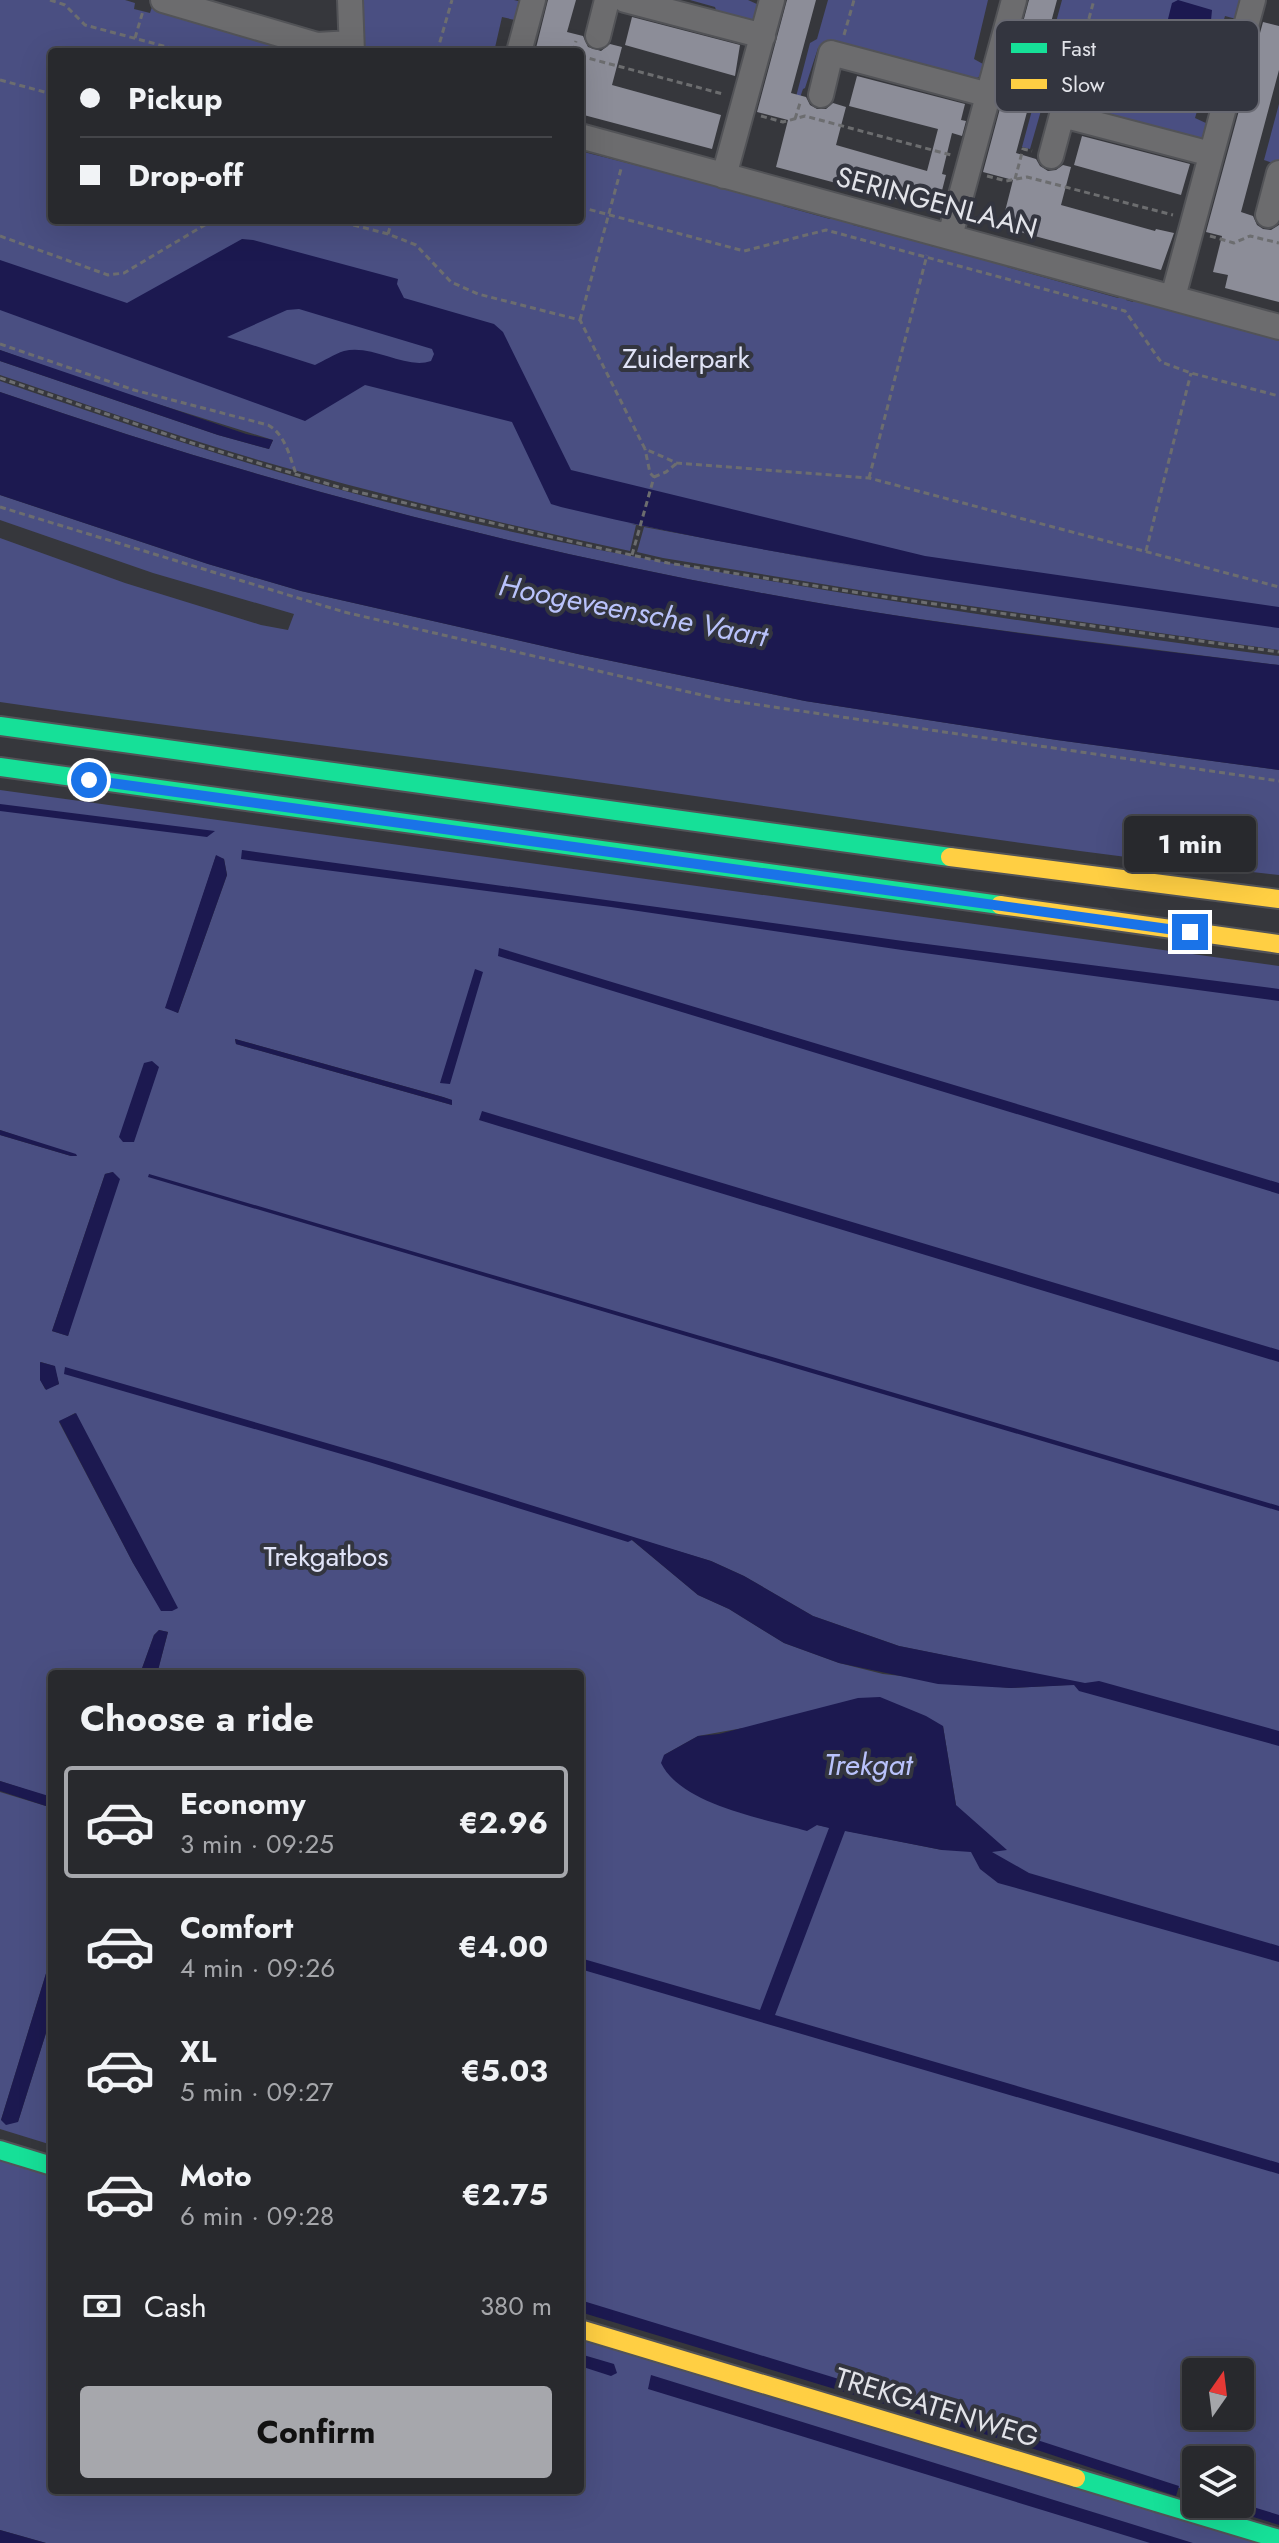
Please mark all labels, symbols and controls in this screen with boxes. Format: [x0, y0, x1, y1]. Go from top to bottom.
legend [995, 20, 1259, 112]
text: Fast [1061, 32, 1097, 64]
text: Slow [1061, 68, 1105, 100]
text: Pickup [128, 77, 223, 120]
text: Drop-off [128, 154, 243, 197]
street label: SERINGENLAAN [832, 156, 1042, 249]
park label: Zuiderpark [622, 338, 751, 379]
water label: Hoogeveensche Vaart [495, 563, 773, 658]
route start [71, 762, 107, 798]
callout: 1 min [1124, 816, 1256, 872]
text: 1 min [1158, 825, 1222, 863]
route end [1172, 914, 1208, 950]
park label: Trekgatbos [264, 1536, 388, 1577]
text: Choose a ride [80, 1692, 314, 1744]
water label: Trekgat [824, 1743, 914, 1786]
text: Economy [180, 1782, 306, 1825]
icon: car [84, 1786, 156, 1858]
text: €2.96 [459, 1801, 548, 1844]
text: 3 min · 09:25 [180, 1825, 334, 1863]
text: Comfort [180, 1906, 293, 1949]
icon: car [84, 1910, 156, 1982]
text: €4.00 [458, 1925, 548, 1968]
text: 4 min · 09:26 [180, 1949, 335, 1987]
text: XL [180, 2030, 216, 2073]
icon: car [84, 2034, 156, 2106]
text: €5.03 [461, 2049, 548, 2092]
text: 5 min · 09:27 [180, 2073, 333, 2111]
text: Moto [180, 2154, 252, 2197]
icon: car [84, 2158, 156, 2230]
text: €2.75 [462, 2173, 548, 2216]
text: 6 min · 09:28 [180, 2197, 334, 2235]
icon: cash [80, 2284, 124, 2328]
text: Cash [144, 2285, 207, 2328]
text: 380 m [480, 2287, 552, 2325]
street label: TREKGATENWEG [830, 2357, 1044, 2458]
north arrow [1182, 2358, 1254, 2430]
map controls [1182, 2358, 1254, 2518]
button: Confirm [80, 2386, 552, 2478]
button: layers [1182, 2446, 1254, 2518]

